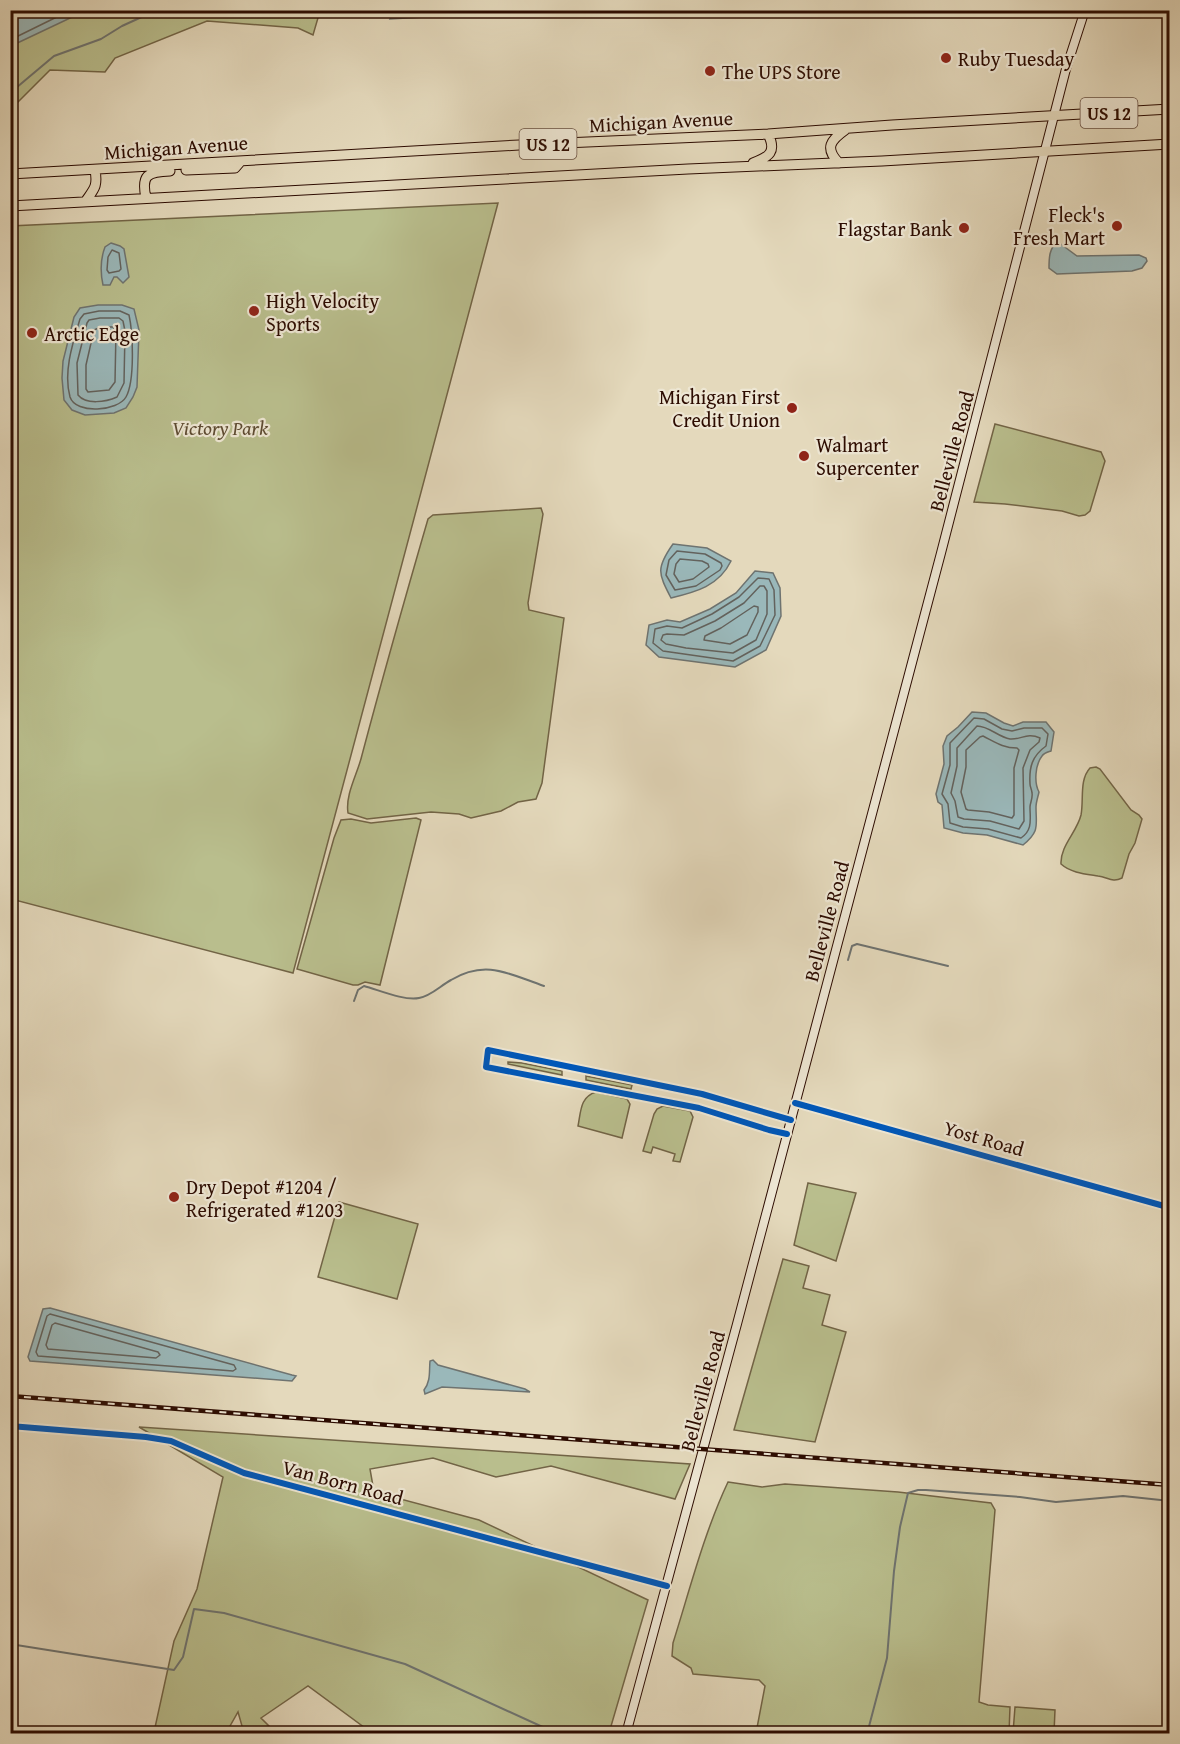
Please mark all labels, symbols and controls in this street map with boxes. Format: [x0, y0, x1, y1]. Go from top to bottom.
place label: Ruby Tuesday [958, 44, 1075, 73]
marker: Ruby Tuesday [939, 51, 953, 65]
place label: The UPS Store [722, 57, 841, 86]
marker: The UPS Store [703, 64, 717, 78]
road number: US 12 [1080, 98, 1138, 128]
street label: Michigan Avenue [588, 103, 734, 139]
street label: Michigan Avenue [103, 128, 249, 166]
road number: US 12 [520, 129, 576, 159]
place label: Fleck's Fresh Mart [1013, 200, 1105, 252]
place label: Flagstar Bank [838, 214, 953, 243]
marker: Fleck's Fresh Mart [1110, 219, 1124, 233]
marker: Flagstar Bank [957, 221, 971, 235]
place label: High Velocity Sports [266, 286, 379, 338]
marker: High Velocity Sports [247, 304, 261, 318]
place label: Arctic Edge [44, 319, 139, 348]
marker: Arctic Edge [25, 326, 39, 340]
place label: Michigan First Credit Union [659, 382, 780, 434]
street label: Belleville Road [921, 387, 981, 515]
marker: Michigan First Credit Union [785, 401, 799, 415]
park label: Victory Park [172, 413, 269, 442]
place label: Walmart Supercenter [816, 430, 919, 482]
marker: Walmart Supercenter [797, 449, 811, 463]
street label: Belleville Road [796, 857, 856, 985]
street label: Yost Road [940, 1113, 1028, 1163]
place label: Dry Depot #1204 / Refrigerated #1203 [186, 1172, 344, 1224]
marker: Dry Depot #1204 / Refrigerated #1203 [167, 1190, 181, 1204]
street label: Belleville Road [672, 1327, 732, 1455]
street label: Van Born Road [279, 1452, 407, 1512]

